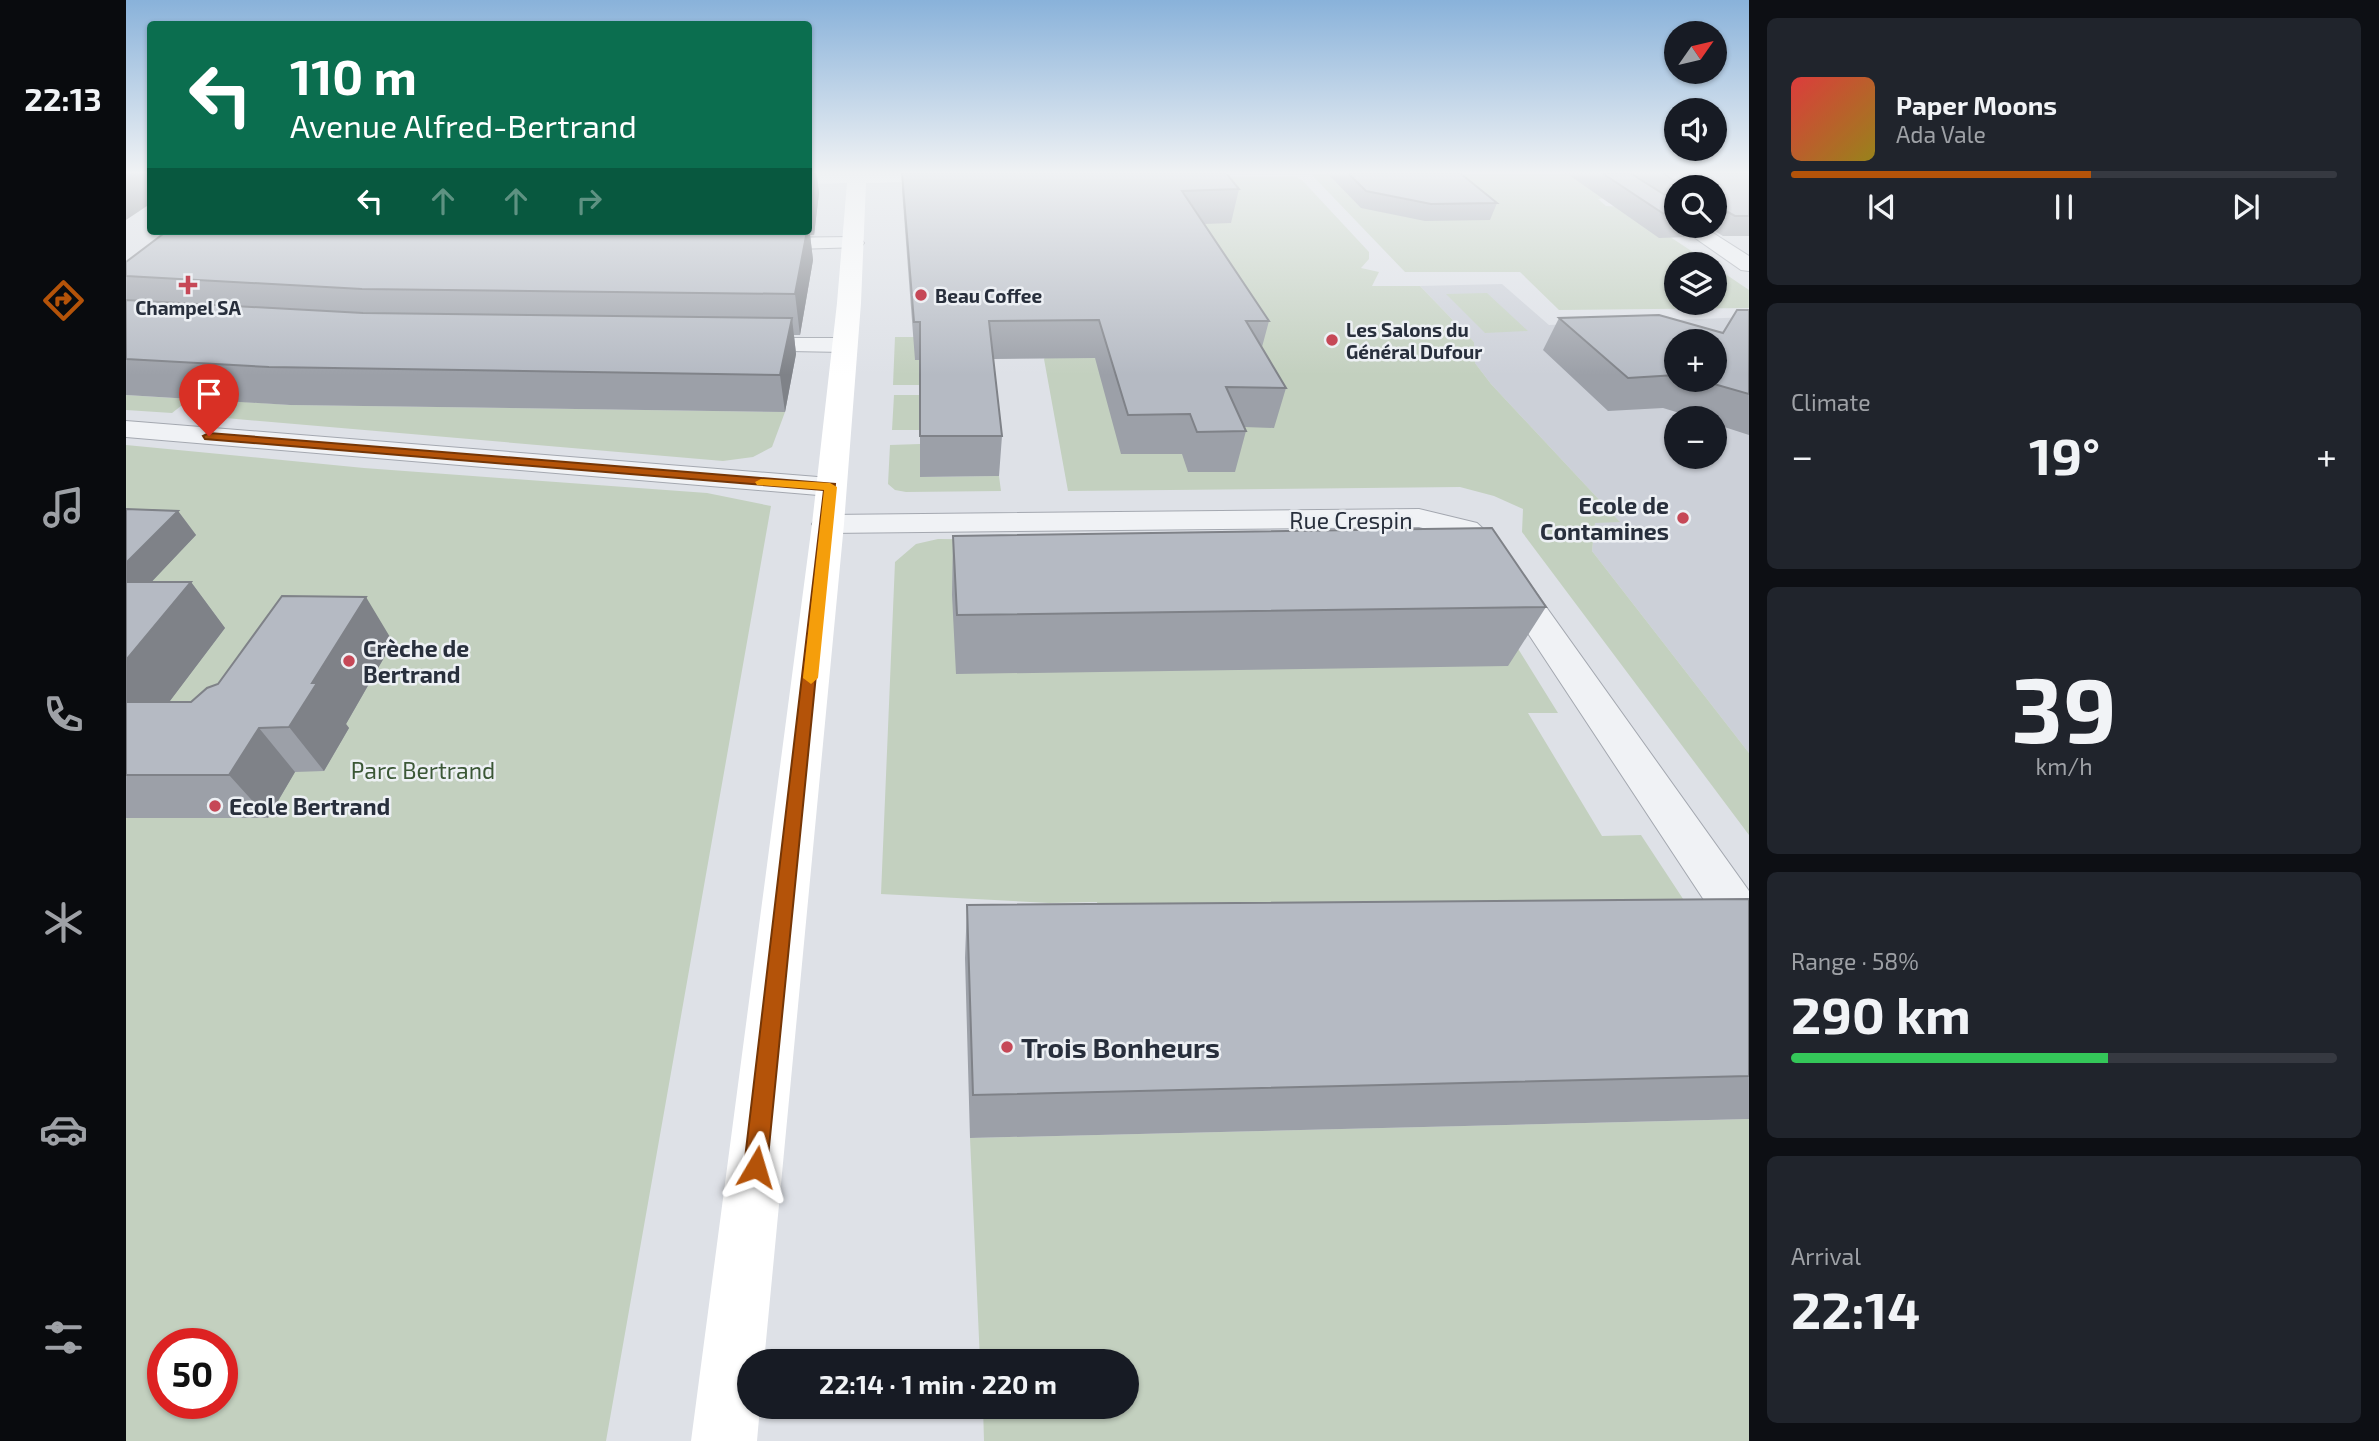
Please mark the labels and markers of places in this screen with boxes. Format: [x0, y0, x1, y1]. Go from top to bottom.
marker: Champel SA [180, 277, 196, 293]
place label: Beau Coffee [935, 284, 1042, 307]
marker: Beau Coffee [913, 287, 929, 303]
place label: Champel SA [135, 296, 241, 319]
place label: Les Salons du Général Dufour [1346, 318, 1482, 363]
marker: Les Salons du Général Dufour [1324, 332, 1340, 348]
pin [179, 364, 239, 436]
place label: Ecole de Contamines [1540, 491, 1669, 545]
marker: Ecole de Contamines [1675, 510, 1691, 526]
place label: Crèche de Bertrand [363, 634, 469, 688]
marker: Crèche de Bertrand [341, 653, 357, 669]
place label: Ecole Bertrand [229, 792, 390, 820]
marker: Ecole Bertrand [207, 798, 223, 814]
place label: Trois Bonheurs [1021, 1030, 1220, 1064]
marker: Trois Bonheurs [999, 1039, 1015, 1055]

